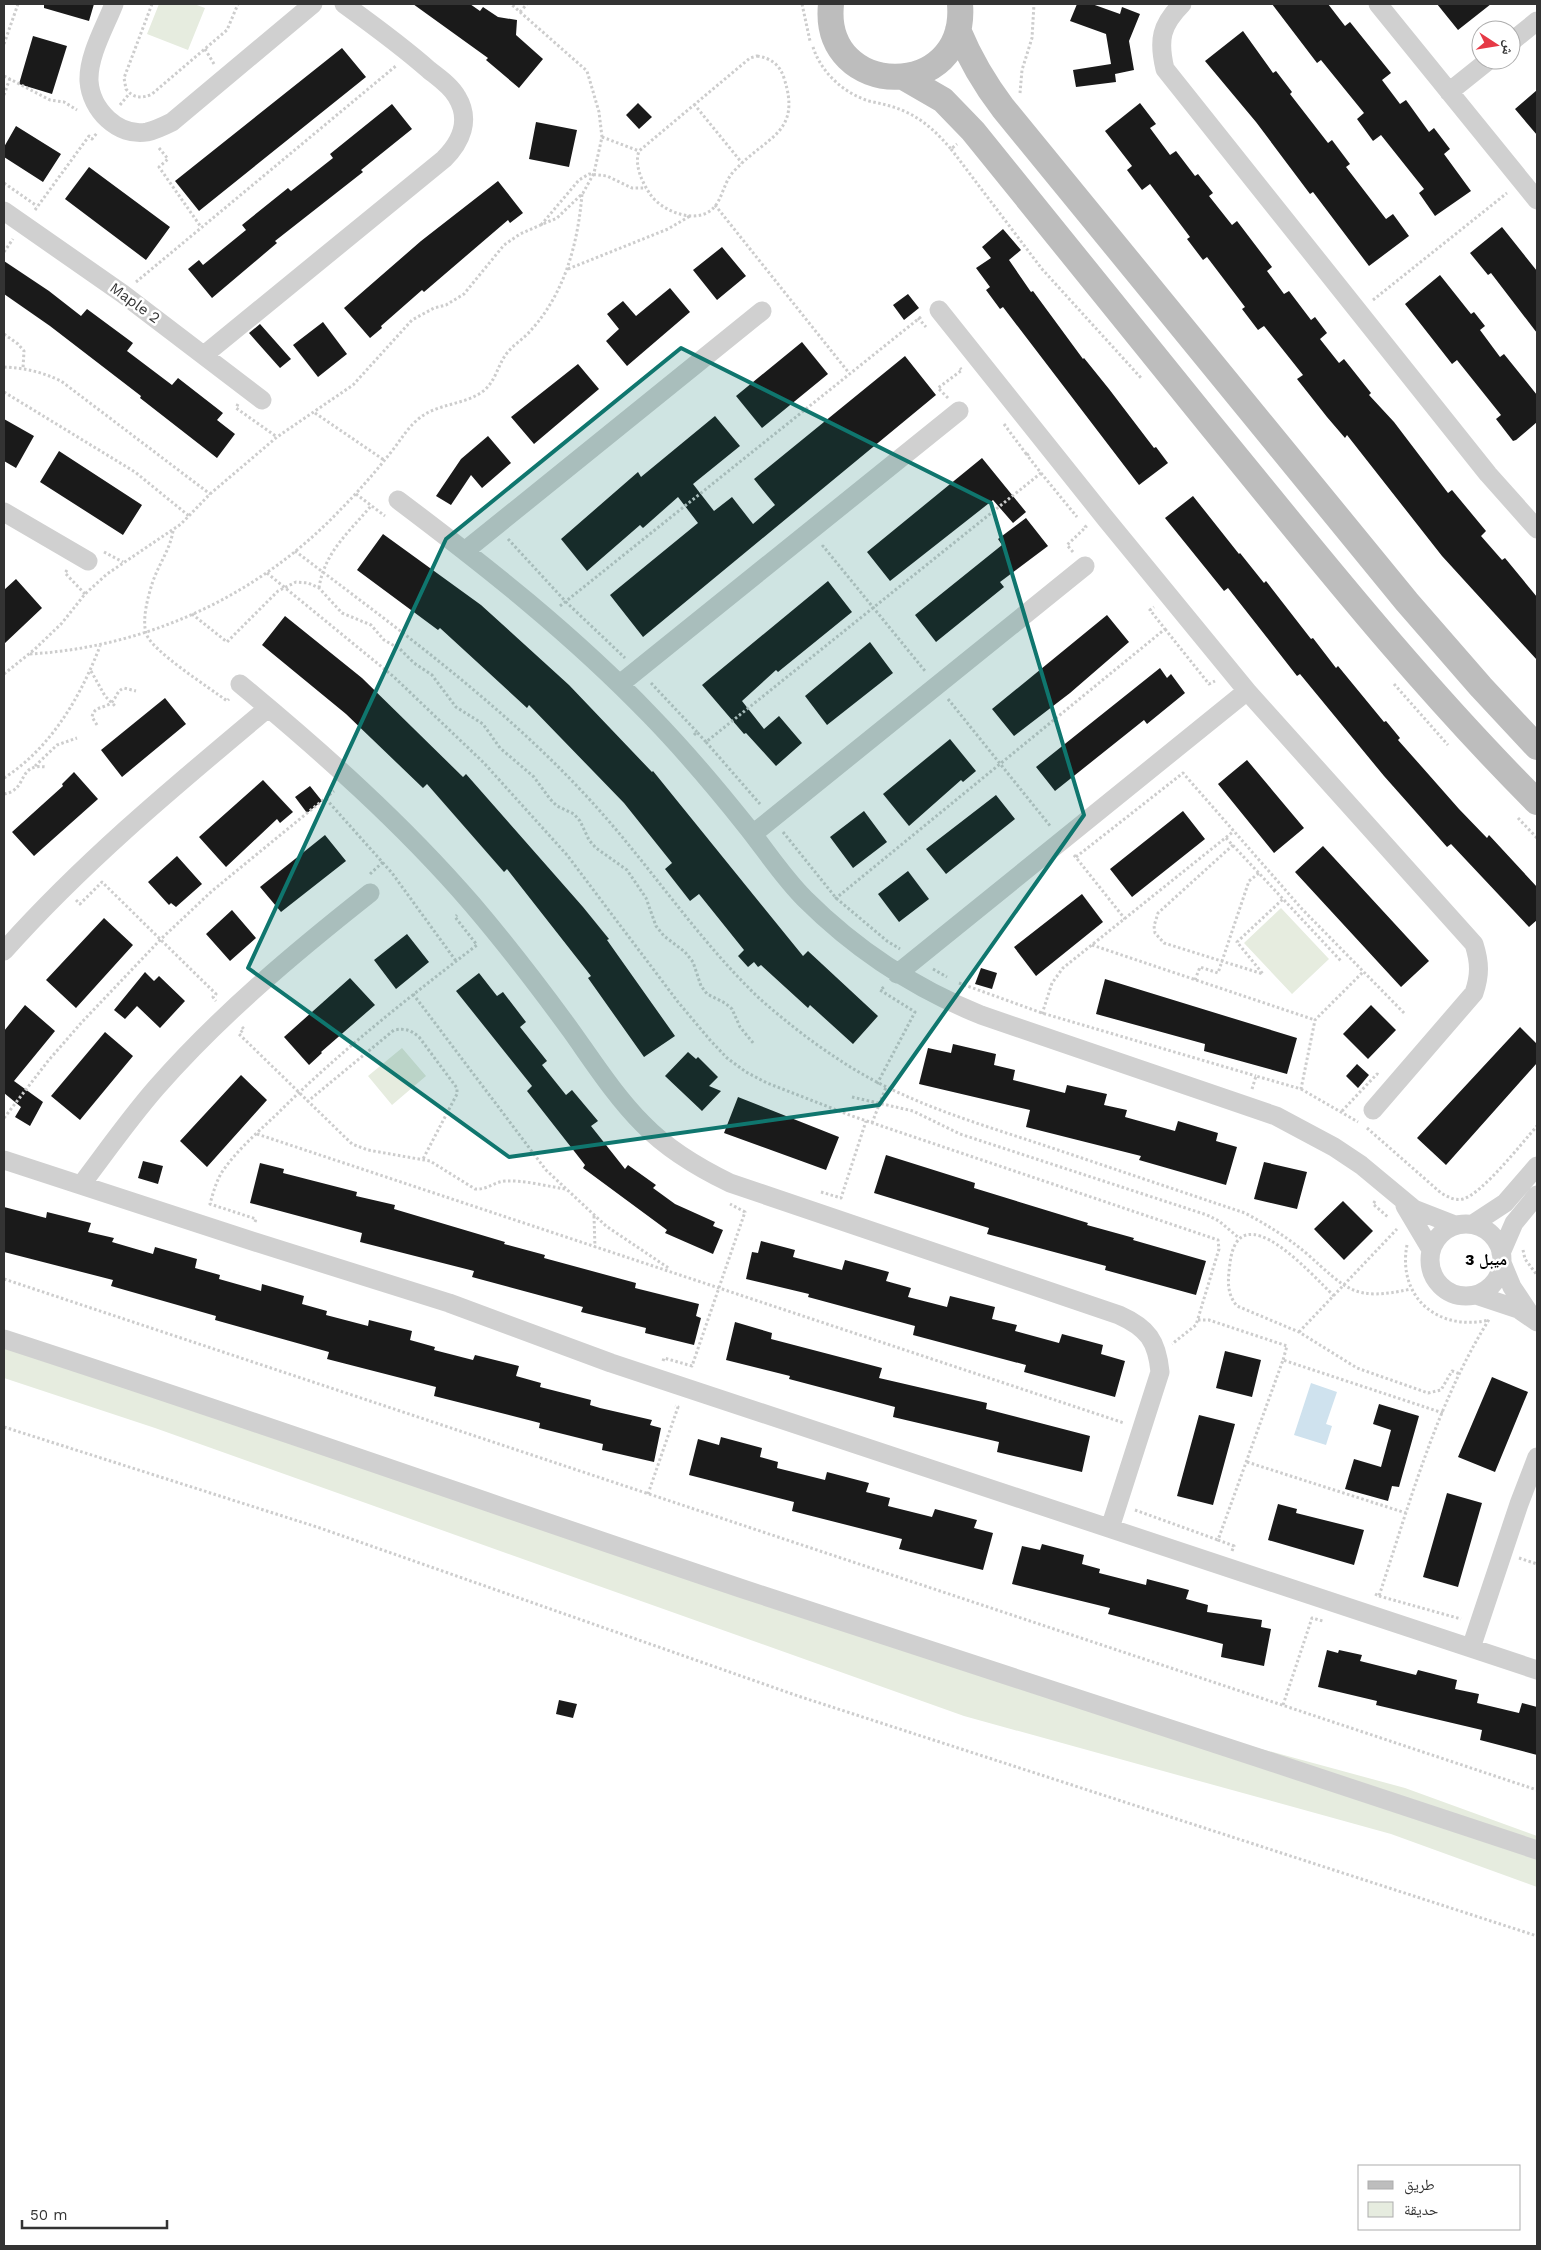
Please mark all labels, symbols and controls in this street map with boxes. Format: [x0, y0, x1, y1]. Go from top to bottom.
north arrow [1471, 20, 1521, 70]
text: ش [1498, 39, 1518, 57]
street label: Maple 2 [106, 279, 164, 327]
district label: ميبل 3 [1465, 1250, 1507, 1269]
legend [1358, 2165, 1521, 2230]
text: طريق [1404, 2176, 1435, 2195]
scale bar [22, 2198, 168, 2230]
text: حديقة [1404, 2201, 1439, 2219]
text: 50 m [30, 2206, 67, 2224]

